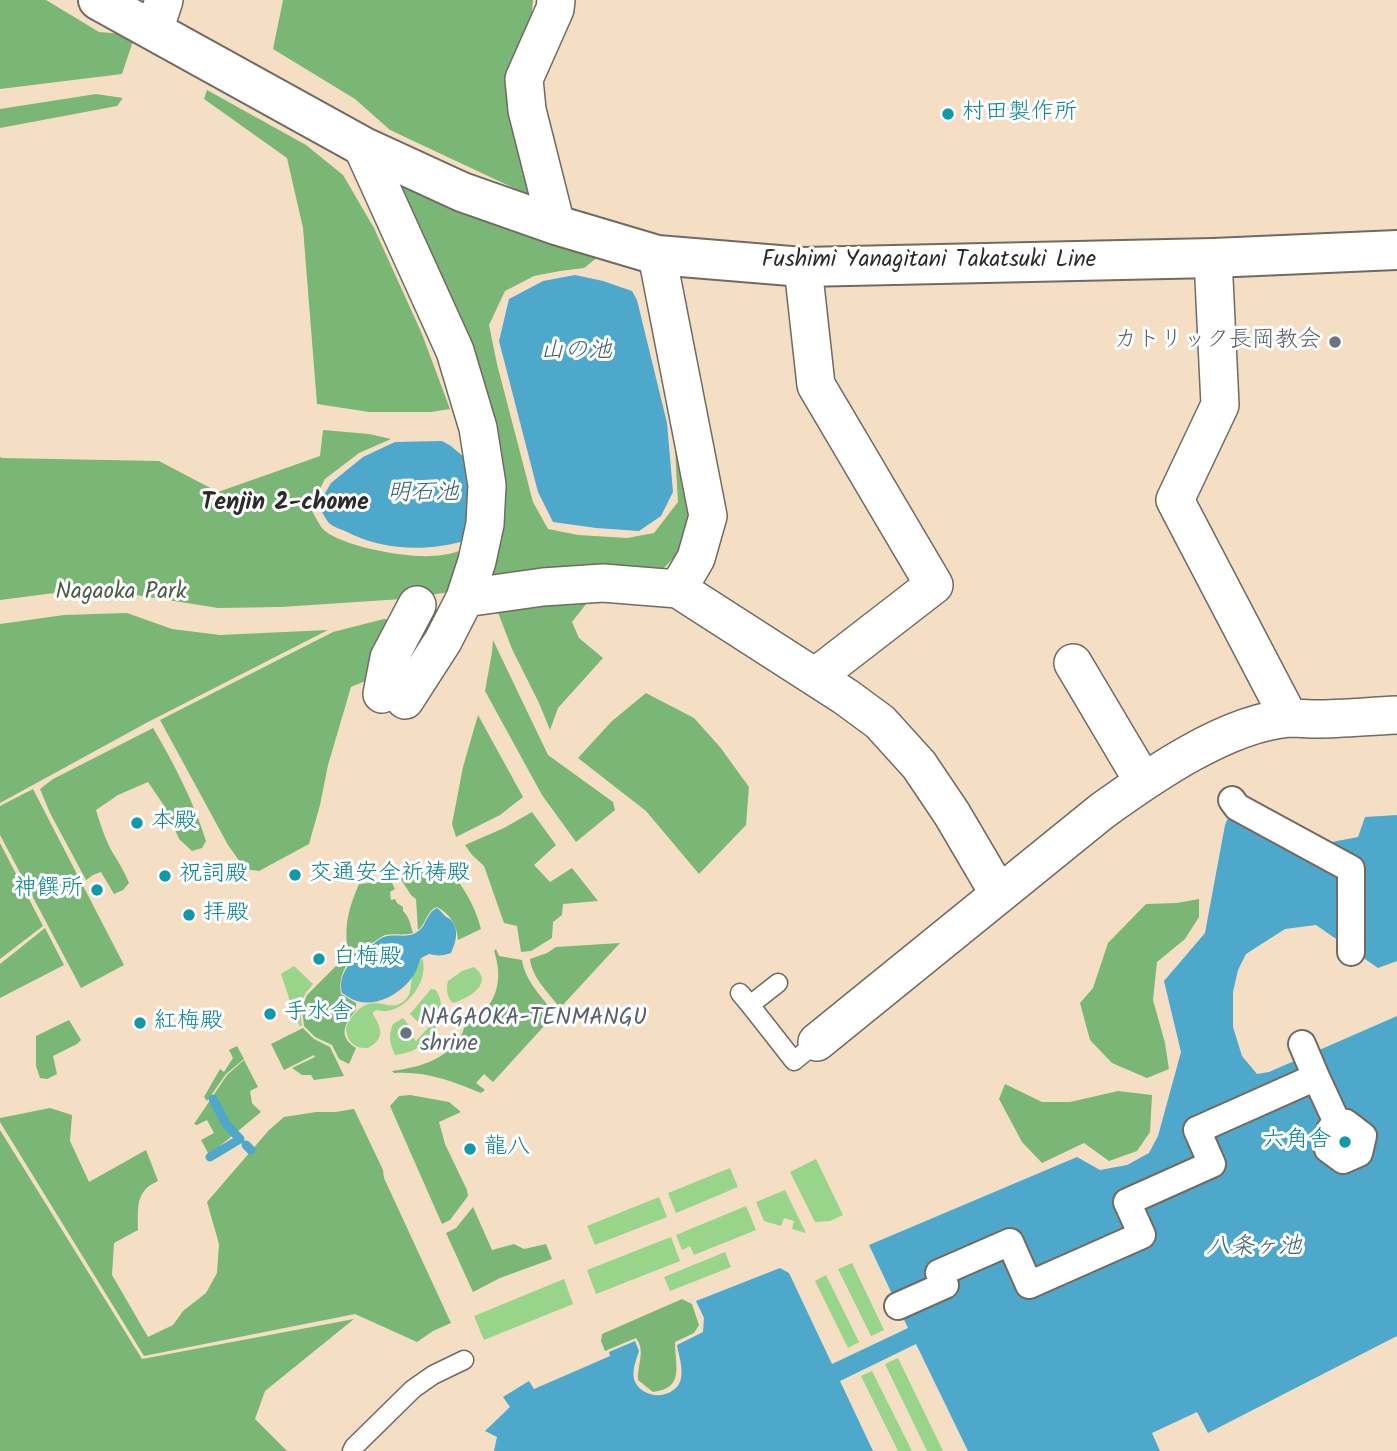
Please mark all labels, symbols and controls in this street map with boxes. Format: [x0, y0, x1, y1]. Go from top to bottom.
place label: 村田製作所 [962, 100, 1077, 128]
marker: 村田製作所 [940, 106, 956, 122]
street label: Fushimi Yanagitani Takatsuki Line [762, 248, 1096, 276]
place label: カトリック長岡教会 [1114, 328, 1321, 356]
marker: カトリック長岡教会 [1327, 334, 1343, 350]
water label: 山の池 [540, 339, 612, 367]
water label: 明石池 [387, 481, 459, 509]
district label: Tenjin 2-chome [201, 491, 369, 519]
park label: Nagaoka Park [56, 580, 186, 608]
place label: 本殿 [151, 809, 197, 837]
marker: 本殿 [129, 815, 145, 831]
place label: 交通安全祈祷殿 [309, 861, 470, 889]
place label: 祝詞殿 [179, 862, 248, 890]
marker: 交通安全祈祷殿 [287, 867, 303, 883]
marker: 祝詞殿 [157, 868, 173, 884]
place label: 神饌所 [14, 876, 83, 904]
marker: 神饌所 [89, 882, 105, 898]
place label: 拝殿 [203, 901, 249, 929]
marker: 拝殿 [181, 907, 197, 923]
place label: 白梅殿 [333, 945, 402, 973]
marker: 白梅殿 [311, 951, 327, 967]
place label: 手水舎 [284, 1000, 353, 1028]
marker: 手水舎 [262, 1006, 278, 1022]
place label: NAGAOKA-TENMANGU shrine [420, 1006, 647, 1060]
place label: 紅梅殿 [154, 1009, 223, 1037]
marker: 紅梅殿 [132, 1015, 148, 1031]
marker: NAGAOKA-TENMANGU shrine [398, 1025, 414, 1041]
place label: 六角舎 [1262, 1128, 1331, 1156]
marker: 六角舎 [1337, 1134, 1353, 1150]
place label: 龍八 [484, 1135, 530, 1163]
marker: 龍八 [462, 1141, 478, 1157]
water label: 八条ヶ池 [1206, 1235, 1302, 1263]

